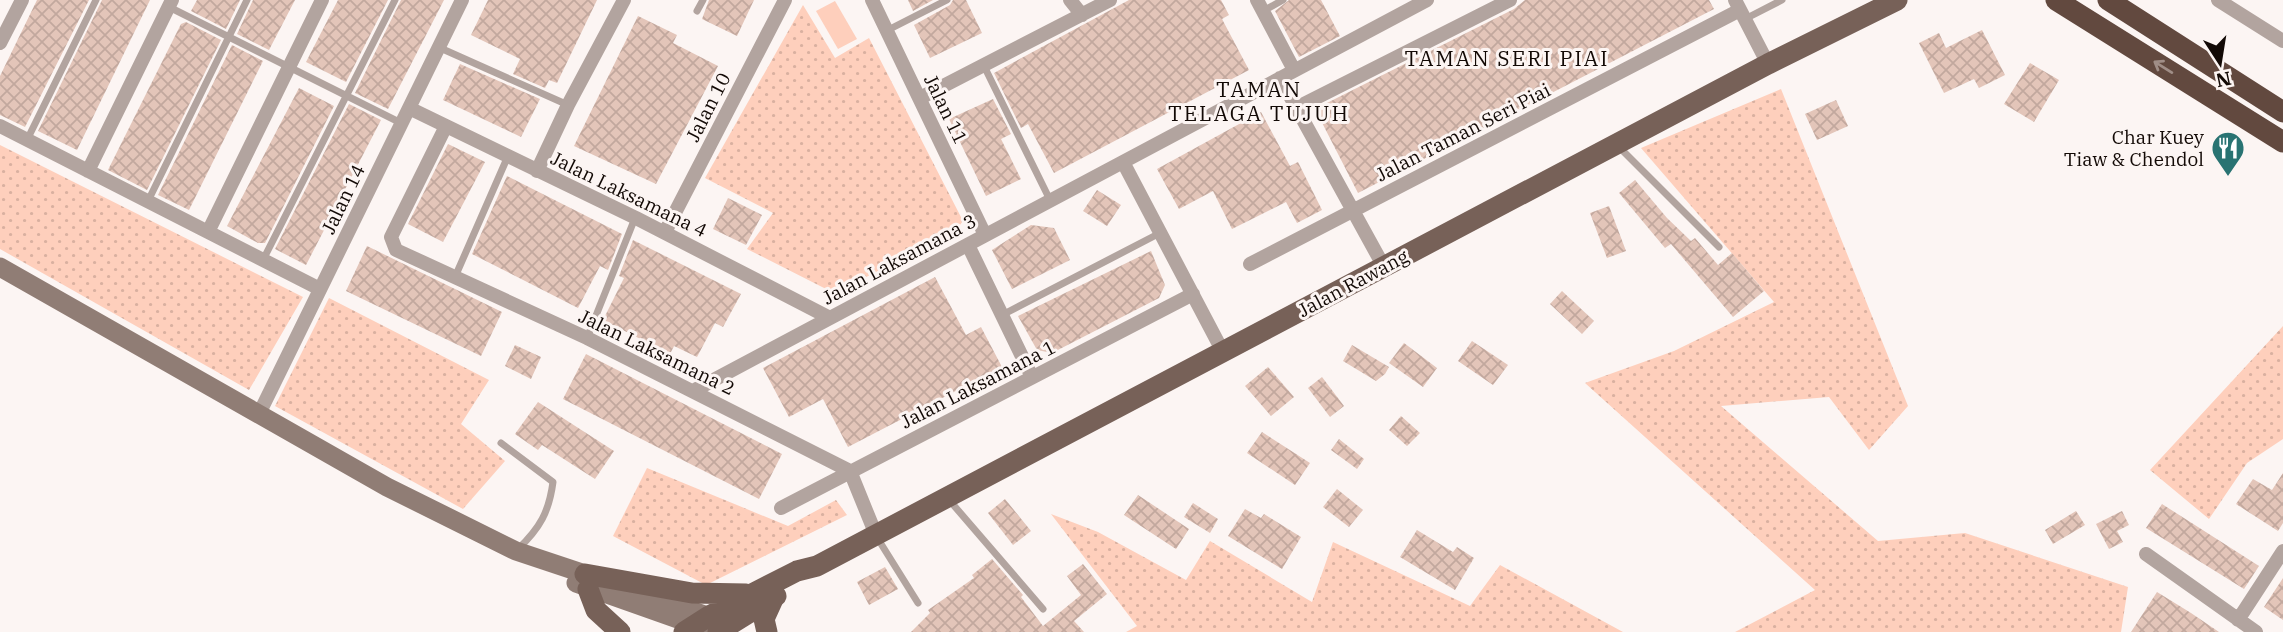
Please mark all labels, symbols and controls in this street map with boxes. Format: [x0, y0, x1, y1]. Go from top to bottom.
north arrow [2185, 28, 2255, 98]
district label: TAMAN SERI PIAI [1405, 44, 1610, 72]
one-way arrow [2154, 59, 2173, 74]
text: N [2214, 66, 2233, 93]
street label: Jalan 10 [680, 68, 736, 146]
street label: Jalan 11 [919, 70, 973, 148]
district label: TAMAN TELAGA TUJUH [1168, 75, 1350, 127]
street label: Jalan Taman Seri Piai [1372, 77, 1554, 187]
place label: Char Kuey Tiaw & Chendol [2064, 125, 2205, 171]
restaurant icon: Char Kuey Tiaw & Chendol [2209, 129, 2247, 178]
street label: Jalan Laksamana 4 [547, 146, 711, 242]
street label: Jalan 14 [316, 160, 370, 238]
street label: Jalan Laksamana 3 [818, 208, 980, 310]
street label: Jalan Rawang [1293, 243, 1413, 322]
street label: Jalan Laksamana 2 [575, 304, 739, 400]
street label: Jalan Laksamana 1 [896, 335, 1060, 433]

